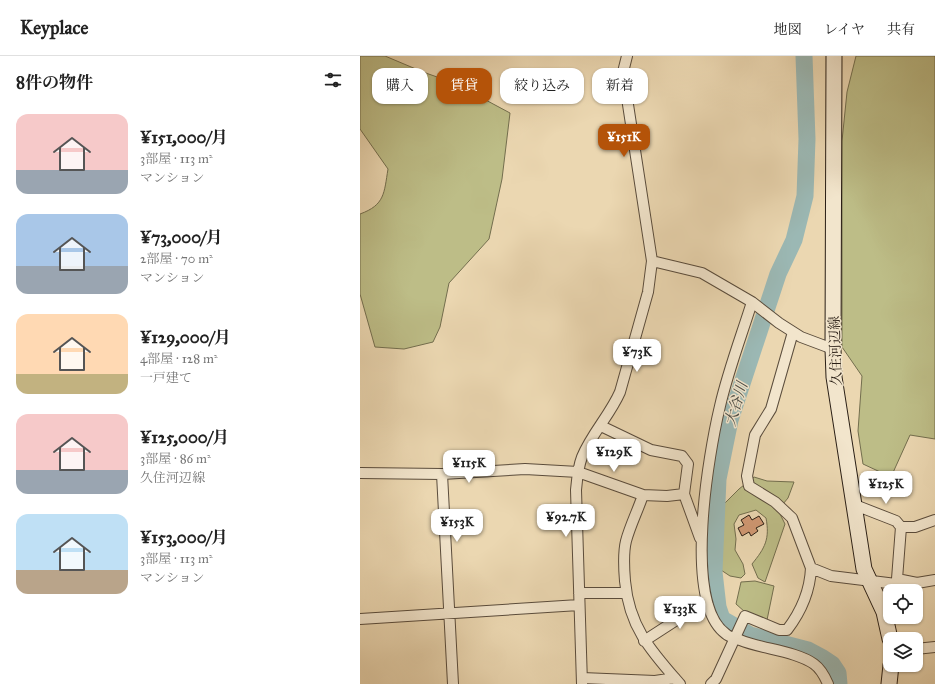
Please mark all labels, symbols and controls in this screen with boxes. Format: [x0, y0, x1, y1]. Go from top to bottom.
text: Keyplace [20, 16, 88, 39]
text: 地図 [774, 21, 802, 38]
text: レイヤ [824, 21, 865, 38]
text: 共有 [887, 21, 915, 38]
chip: 購入 [372, 68, 428, 104]
chip: 賃貸 [436, 68, 492, 104]
chip: 絞り込み [500, 68, 584, 104]
chip: 新着 [592, 68, 648, 104]
icon: filters [322, 69, 344, 91]
text: 8件の物件 [16, 72, 93, 93]
pin: ¥151K [596, 124, 652, 158]
text: ¥151,000/月 [140, 127, 228, 148]
text: ¥151K [607, 129, 641, 145]
icon: home [48, 130, 96, 178]
text: 3部屋 · 113 m² [140, 151, 213, 167]
text: マンション [140, 170, 204, 186]
text: ¥73,000/月 [140, 227, 223, 248]
icon: home [48, 230, 96, 278]
text: 2部屋 · 70 m² [140, 251, 213, 267]
text: マンション [140, 270, 204, 286]
street label: 久住河辺線 [826, 316, 845, 386]
text: ¥129,000/月 [140, 327, 231, 348]
icon: home [48, 330, 96, 378]
pin: ¥73K [613, 339, 661, 373]
text: ¥73K [622, 344, 652, 360]
text: 4部屋 · 128 m² [140, 351, 218, 367]
text: 一戸建て [140, 370, 192, 386]
water label: 大谷川 [721, 378, 752, 428]
text: ¥125,000/月 [140, 427, 229, 448]
icon: home [48, 430, 96, 478]
pin: ¥129K [586, 439, 642, 473]
text: ¥129K [596, 444, 632, 460]
pin: ¥115K [441, 450, 497, 484]
text: 3部屋 · 86 m² [140, 451, 211, 467]
text: ¥115K [452, 455, 486, 471]
text: 久住河辺線 [140, 470, 205, 486]
pin: ¥125K [858, 471, 914, 505]
text: ¥125K [868, 476, 904, 492]
pin: ¥92.7K [533, 504, 599, 538]
pin: ¥153K [429, 509, 485, 543]
text: ¥92.7K [546, 509, 586, 525]
text: ¥153K [440, 514, 474, 530]
text: ¥153,000/月 [140, 527, 228, 548]
icon: home [48, 530, 96, 578]
text: 3部屋 · 113 m² [140, 551, 213, 567]
text: マンション [140, 570, 204, 586]
map controls [883, 584, 923, 672]
button: locate [883, 584, 923, 624]
pin: ¥133K [652, 596, 708, 630]
text: ¥133K [663, 601, 697, 617]
button: layers [883, 632, 923, 672]

